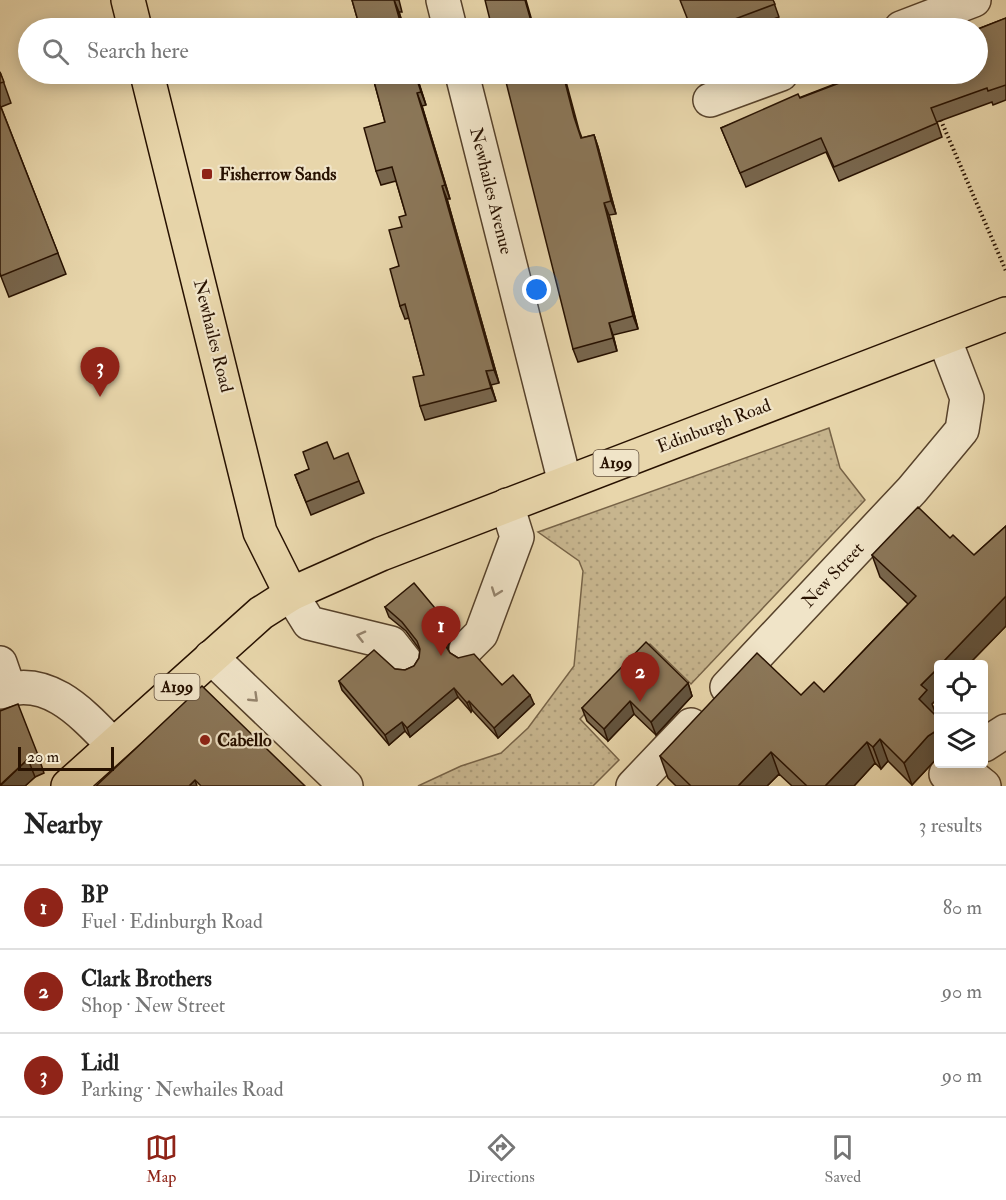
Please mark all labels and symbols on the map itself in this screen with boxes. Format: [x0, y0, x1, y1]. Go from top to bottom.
street label: Newhailes Avenue [464, 125, 518, 257]
place label: Fisherrow Sands [219, 163, 336, 186]
marker: Fisherrow Sands [200, 167, 214, 181]
your location [522, 275, 551, 304]
street label: Newhailes Road [188, 277, 238, 395]
pin: 3 [80, 348, 120, 397]
street label: Edinburgh Road [654, 394, 774, 458]
road number: A199 [594, 450, 638, 476]
street label: New Street [797, 537, 869, 613]
one-way arrow [491, 586, 504, 597]
pin: 1 [422, 606, 460, 656]
one-way arrow [356, 630, 366, 643]
pin: 2 [620, 652, 660, 702]
road number: A199 [154, 674, 200, 700]
one-way arrow [246, 690, 257, 701]
place label: Cabello [217, 729, 272, 752]
marker: Cabello [198, 733, 212, 747]
scale bar [18, 744, 114, 772]

